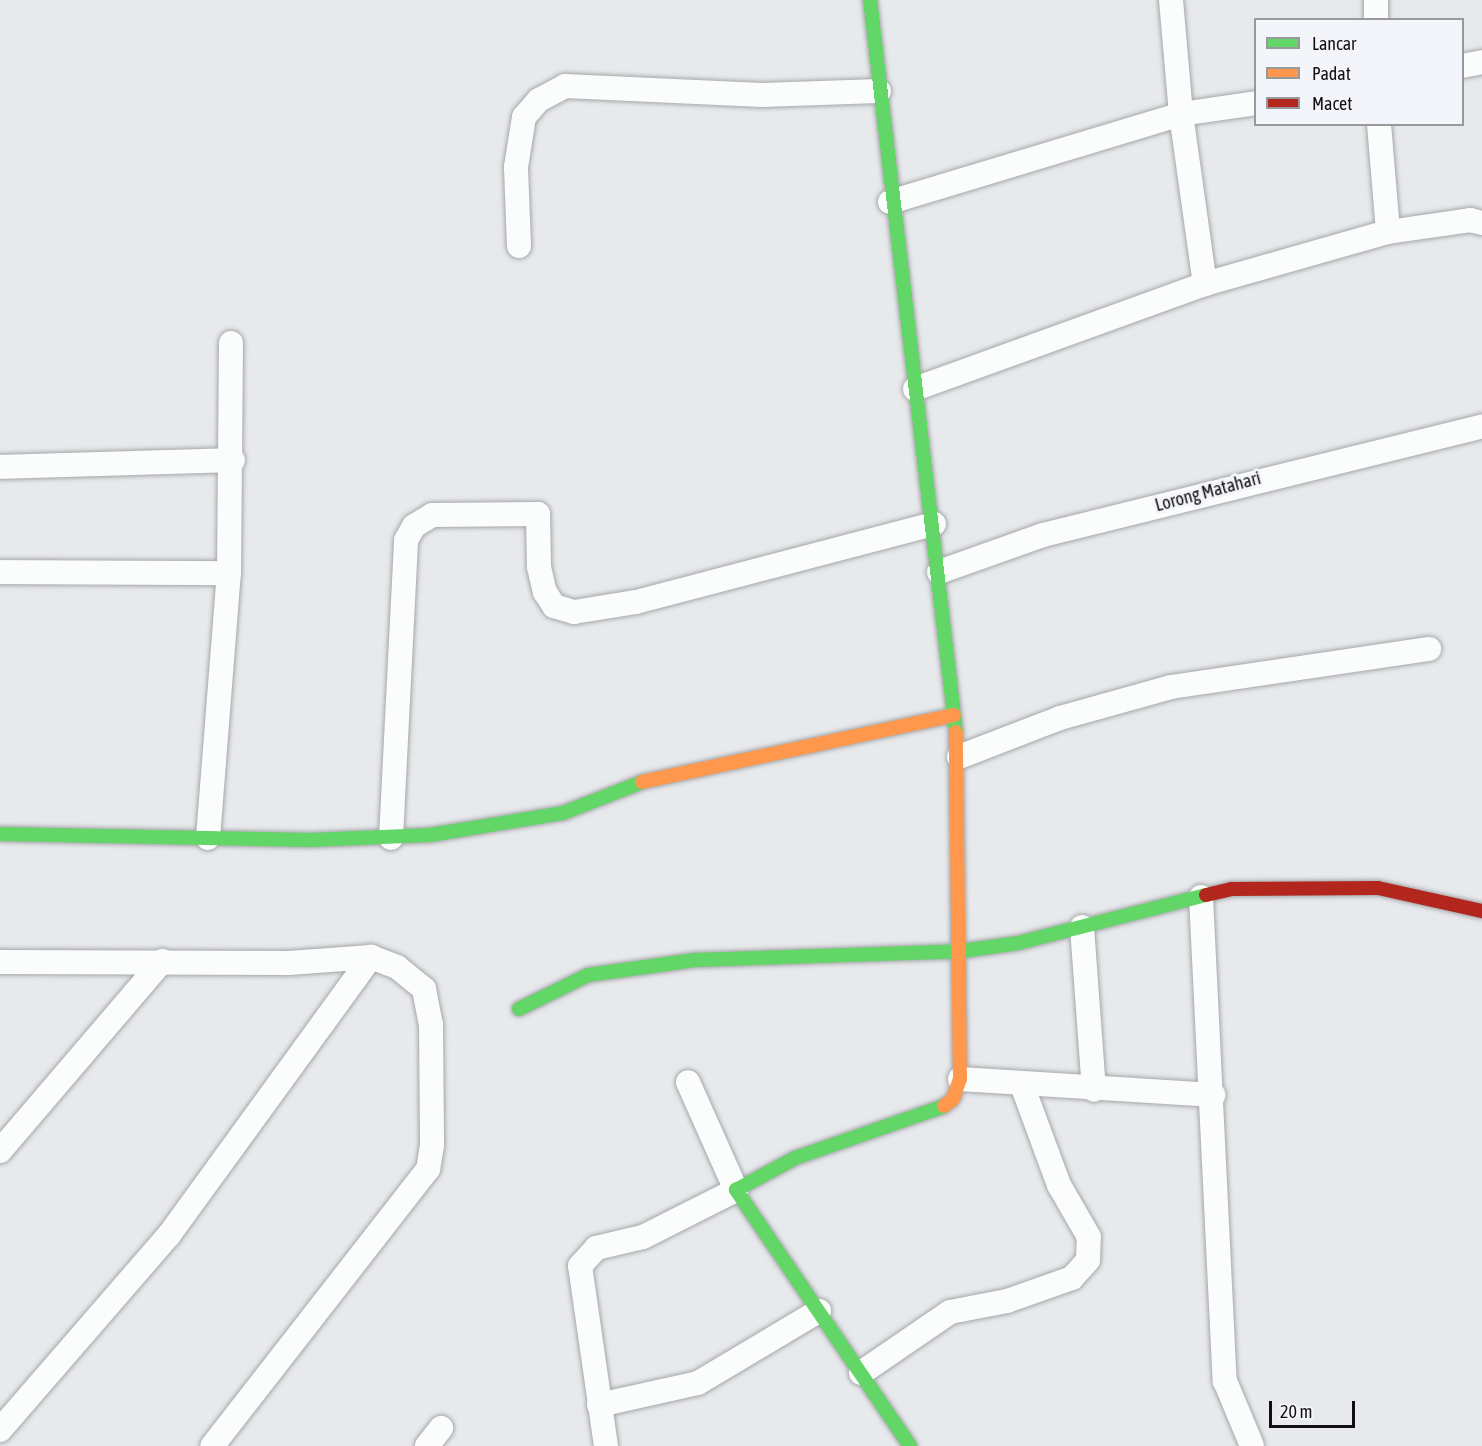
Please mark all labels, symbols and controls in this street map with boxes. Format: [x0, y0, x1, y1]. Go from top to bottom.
legend [1254, 18, 1464, 126]
text: Lancar [1312, 33, 1356, 54]
text: Padat [1312, 63, 1351, 84]
text: Macet [1312, 93, 1352, 114]
street label: Lorong Matahari [1153, 468, 1263, 516]
scale bar [1272, 1389, 1358, 1427]
text: 20 m [1280, 1401, 1312, 1422]

